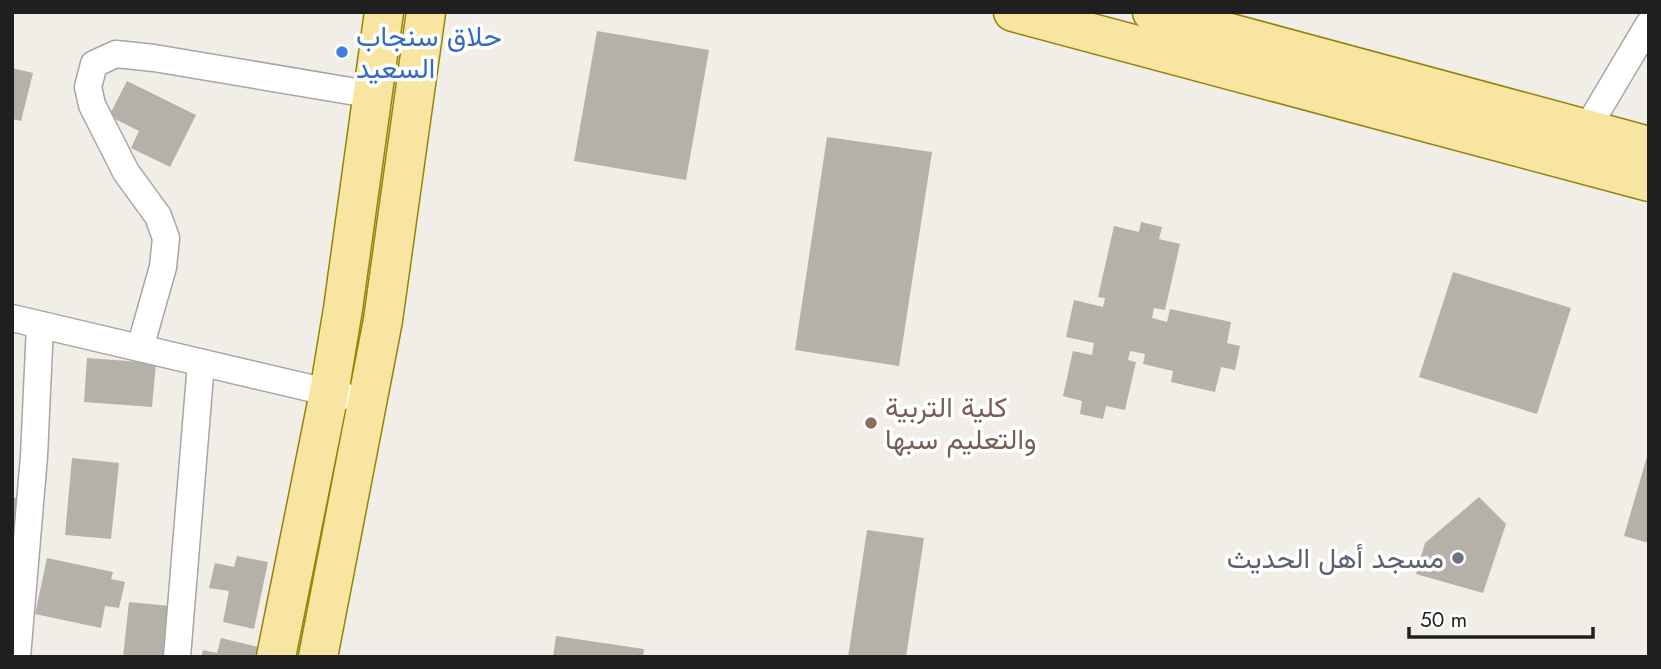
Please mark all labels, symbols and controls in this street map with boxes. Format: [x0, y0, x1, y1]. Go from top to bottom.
place label: حلاق سنجاب السعيد [356, 16, 502, 89]
marker: حلاق سنجاب السعيد [334, 44, 350, 60]
place label: كلية التربية والتعليم سبها [885, 387, 1036, 460]
marker: كلية التربية والتعليم سبها [863, 415, 879, 431]
place label: مسجد أهل الحديث [1227, 538, 1444, 579]
marker: مسجد أهل الحديث [1450, 550, 1466, 566]
scale bar [1409, 596, 1593, 640]
text: 50 m [1420, 605, 1467, 635]

